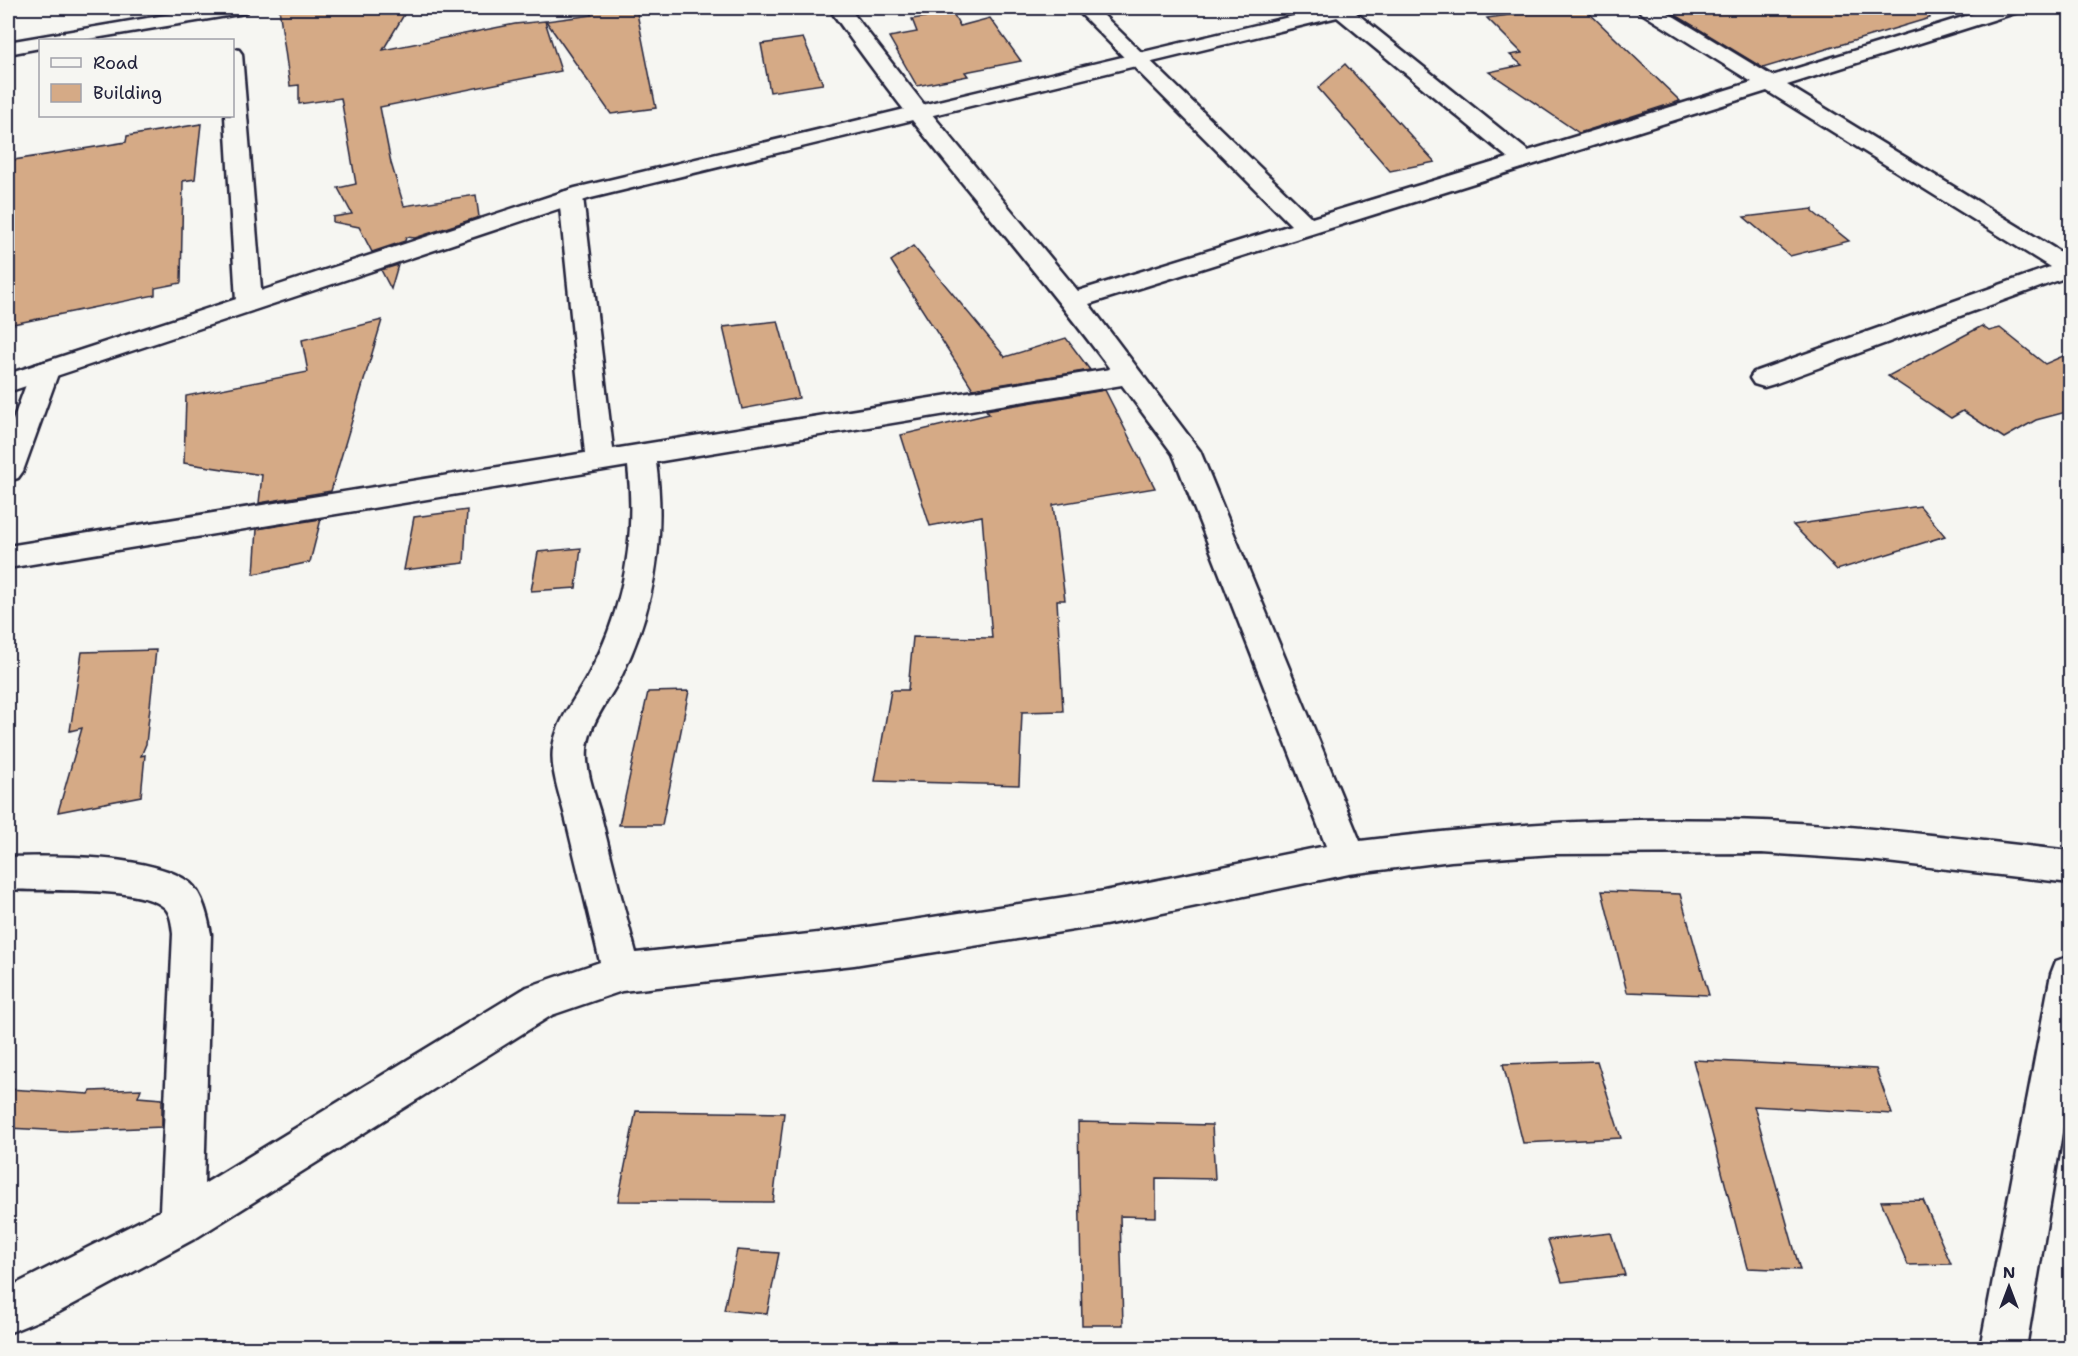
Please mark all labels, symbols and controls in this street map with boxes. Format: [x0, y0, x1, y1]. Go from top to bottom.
legend [39, 39, 234, 117]
text: Road [93, 51, 138, 75]
text: Building [93, 81, 162, 105]
north arrow [1979, 1257, 2039, 1317]
text: N [2003, 1262, 2015, 1283]

